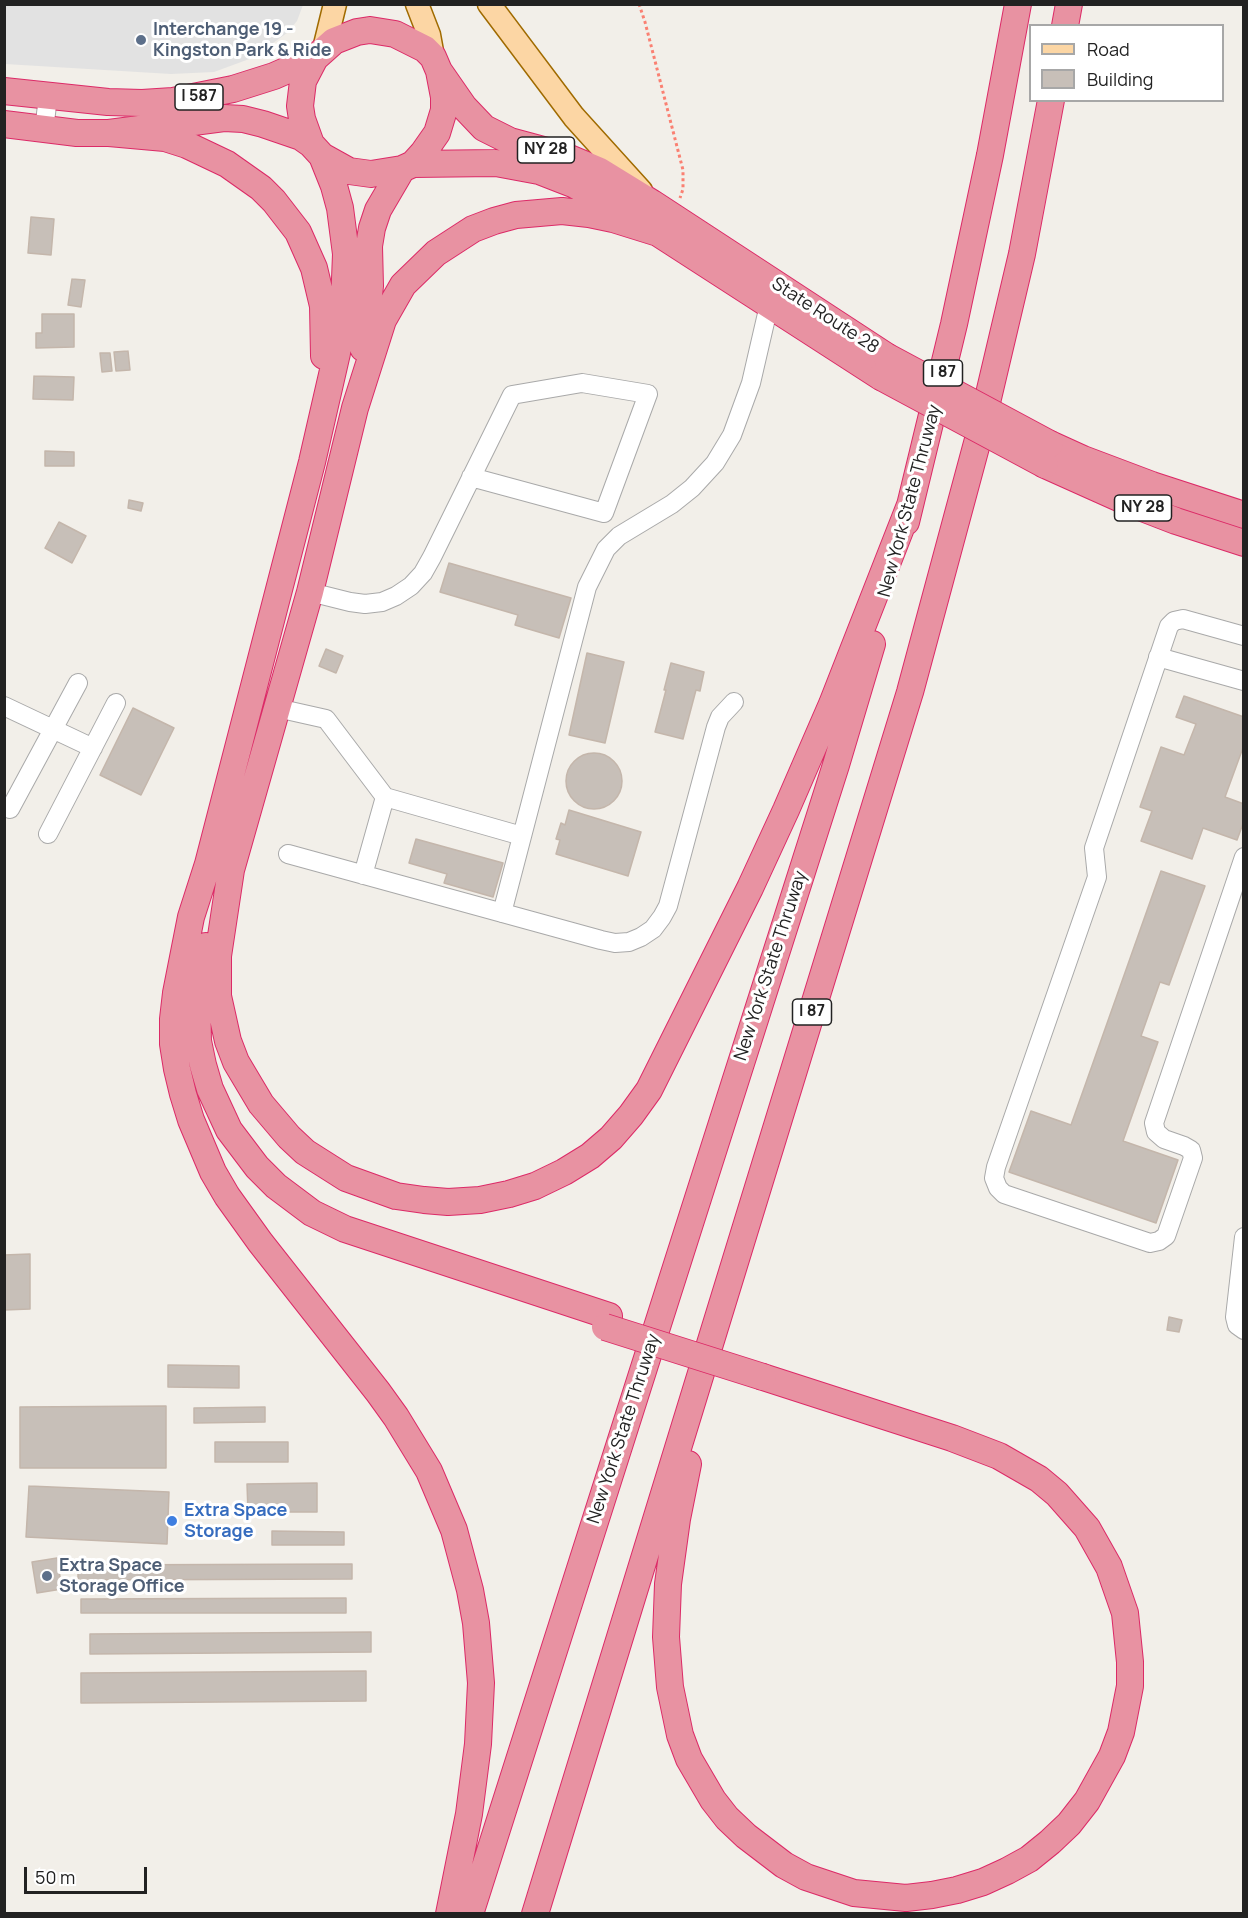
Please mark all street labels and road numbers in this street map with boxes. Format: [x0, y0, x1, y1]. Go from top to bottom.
road number: I 587 [175, 84, 223, 110]
road number: NY 28 [518, 137, 574, 163]
street label: State Route 28 [767, 273, 883, 359]
road number: I 87 [924, 360, 962, 386]
street label: New York State Thruway [874, 402, 946, 600]
road number: NY 28 [1114, 495, 1172, 521]
street label: New York State Thruway [730, 868, 812, 1064]
road number: I 87 [792, 999, 832, 1025]
street label: New York State Thruway [583, 1331, 665, 1527]

